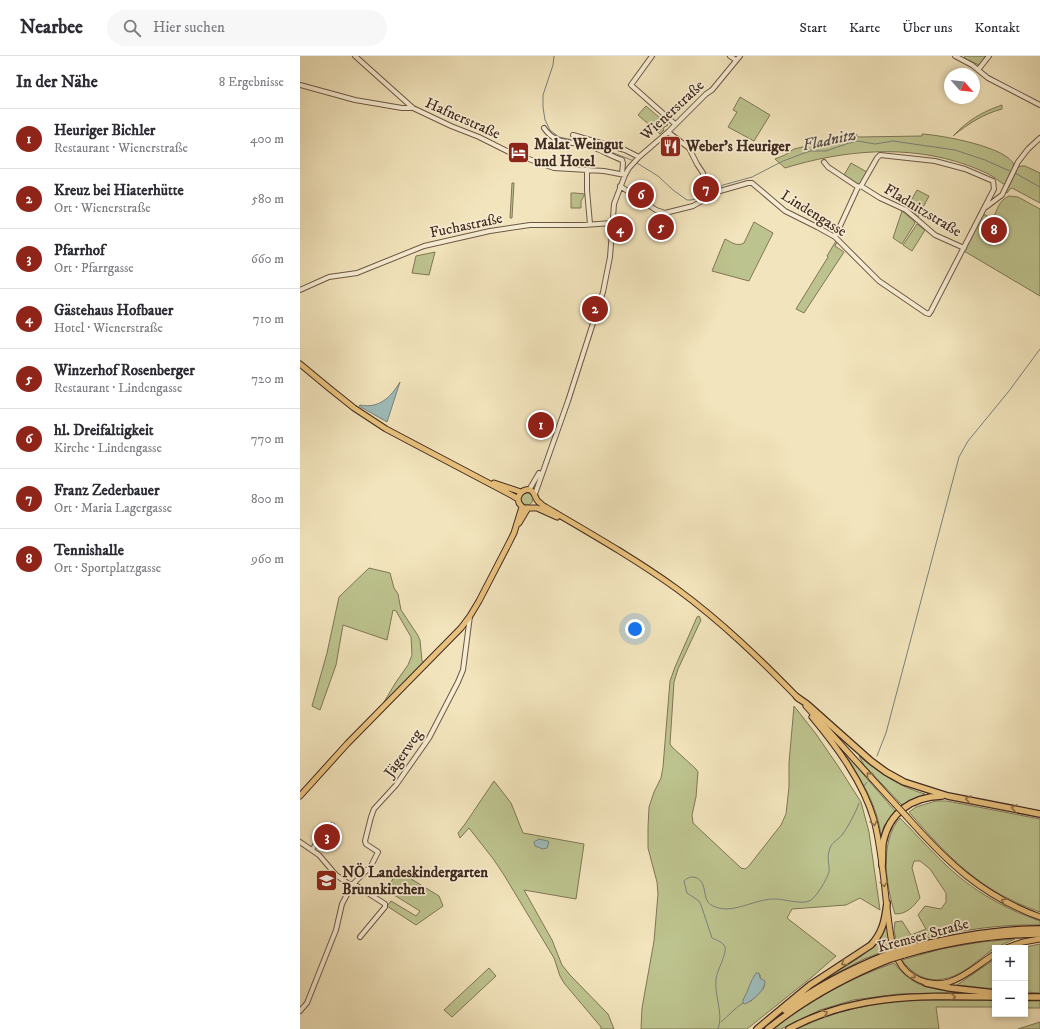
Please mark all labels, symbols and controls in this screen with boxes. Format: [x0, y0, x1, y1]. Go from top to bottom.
search box [107, 10, 387, 46]
text: Nearbee [20, 16, 83, 39]
icon: search [121, 17, 143, 39]
text: Hier suchen [153, 18, 225, 37]
text: Start [800, 19, 827, 37]
text: Karte [849, 19, 880, 37]
text: Über uns [902, 19, 952, 37]
text: Kontakt [974, 19, 1020, 37]
north arrow [944, 68, 980, 104]
text: In der Nähe [16, 71, 98, 93]
text: 8 Ergebnisse [219, 74, 284, 90]
street label: Wienerstraße [636, 76, 708, 145]
street label: Hafnerstraße [422, 93, 503, 143]
text: Heuriger Bichler [54, 121, 155, 140]
water label: Fladnitz [800, 125, 858, 155]
text: 1 [27, 131, 31, 147]
text: 400 m [250, 131, 284, 147]
restaurant icon: Weber's Heuriger [657, 133, 683, 159]
place label: Malat Weingut und Hotel [534, 135, 623, 171]
place label: Weber's Heuriger [685, 137, 791, 156]
text: Restaurant · Wienerstraße [54, 140, 188, 156]
hotel icon: Malat Weingut und Hotel [506, 140, 532, 166]
pin: 7 [693, 174, 719, 204]
pin: 6 [628, 180, 654, 210]
street label: Fladnitzstraße [880, 180, 965, 241]
text: Kreuz bei Hiaterhütte [54, 181, 184, 200]
street label: Lindengasse [777, 186, 850, 241]
text: 2 [26, 191, 32, 207]
text: 580 m [252, 191, 284, 207]
text: Ort · Wienerstraße [54, 200, 151, 216]
street label: Fuchastraße [428, 209, 504, 242]
pin: 5 [648, 212, 674, 242]
pin: 4 [607, 214, 633, 244]
pin: 8 [981, 215, 1007, 245]
text: Pfarrhof [54, 241, 105, 260]
text: 3 [27, 251, 31, 267]
text: 660 m [251, 251, 284, 267]
text: Ort · Pfarrgasse [54, 260, 134, 276]
pin: 2 [582, 294, 608, 324]
text: Gästehaus Hofbauer [54, 301, 173, 320]
text: 4 [25, 311, 33, 327]
text: 710 m [253, 311, 284, 327]
text: Hotel · Wienerstraße [54, 320, 163, 336]
text: Winzerhof Rosenberger [54, 361, 195, 380]
text: 5 [26, 371, 32, 387]
text: 720 m [251, 371, 284, 387]
text: Restaurant · Lindengasse [54, 380, 182, 396]
pin: 1 [528, 410, 554, 440]
text: hl. Dreifaltigkeit [54, 421, 154, 440]
text: 6 [26, 431, 32, 447]
text: 770 m [251, 431, 284, 447]
text: Kirche · Lindengasse [54, 440, 162, 456]
text: Franz Zederbauer [54, 481, 160, 500]
text: 7 [26, 491, 32, 507]
text: 800 m [251, 491, 284, 507]
text: Ort · Maria Lagergasse [54, 500, 172, 516]
text: Tennishalle [54, 541, 124, 560]
text: 8 [26, 551, 32, 567]
text: 960 m [251, 551, 284, 567]
text: Ort · Sportplatzgasse [54, 560, 161, 576]
your location [625, 619, 645, 639]
street label: Jägerweg [379, 725, 427, 783]
one-way arrow [867, 772, 874, 780]
one-way arrow [964, 796, 971, 804]
one-way arrow [1010, 805, 1017, 813]
one-way arrow [870, 820, 878, 827]
pin: 3 [314, 822, 340, 852]
place label: NÖ Landeskindergarten Brunnkirchen [342, 862, 488, 899]
school or university icon: NÖ Landeskindergarten Brunnkirchen [314, 868, 340, 894]
one-way arrow [879, 881, 888, 887]
one-way arrow [1001, 898, 1009, 906]
street label: Kremser Straße [875, 914, 971, 957]
map controls [992, 945, 1028, 1017]
button: + [992, 945, 1028, 981]
one-way arrow [841, 958, 848, 965]
one-way arrow [909, 971, 916, 979]
button: − [992, 981, 1028, 1017]
one-way arrow [950, 993, 956, 1001]
one-way arrow [821, 1010, 828, 1018]

